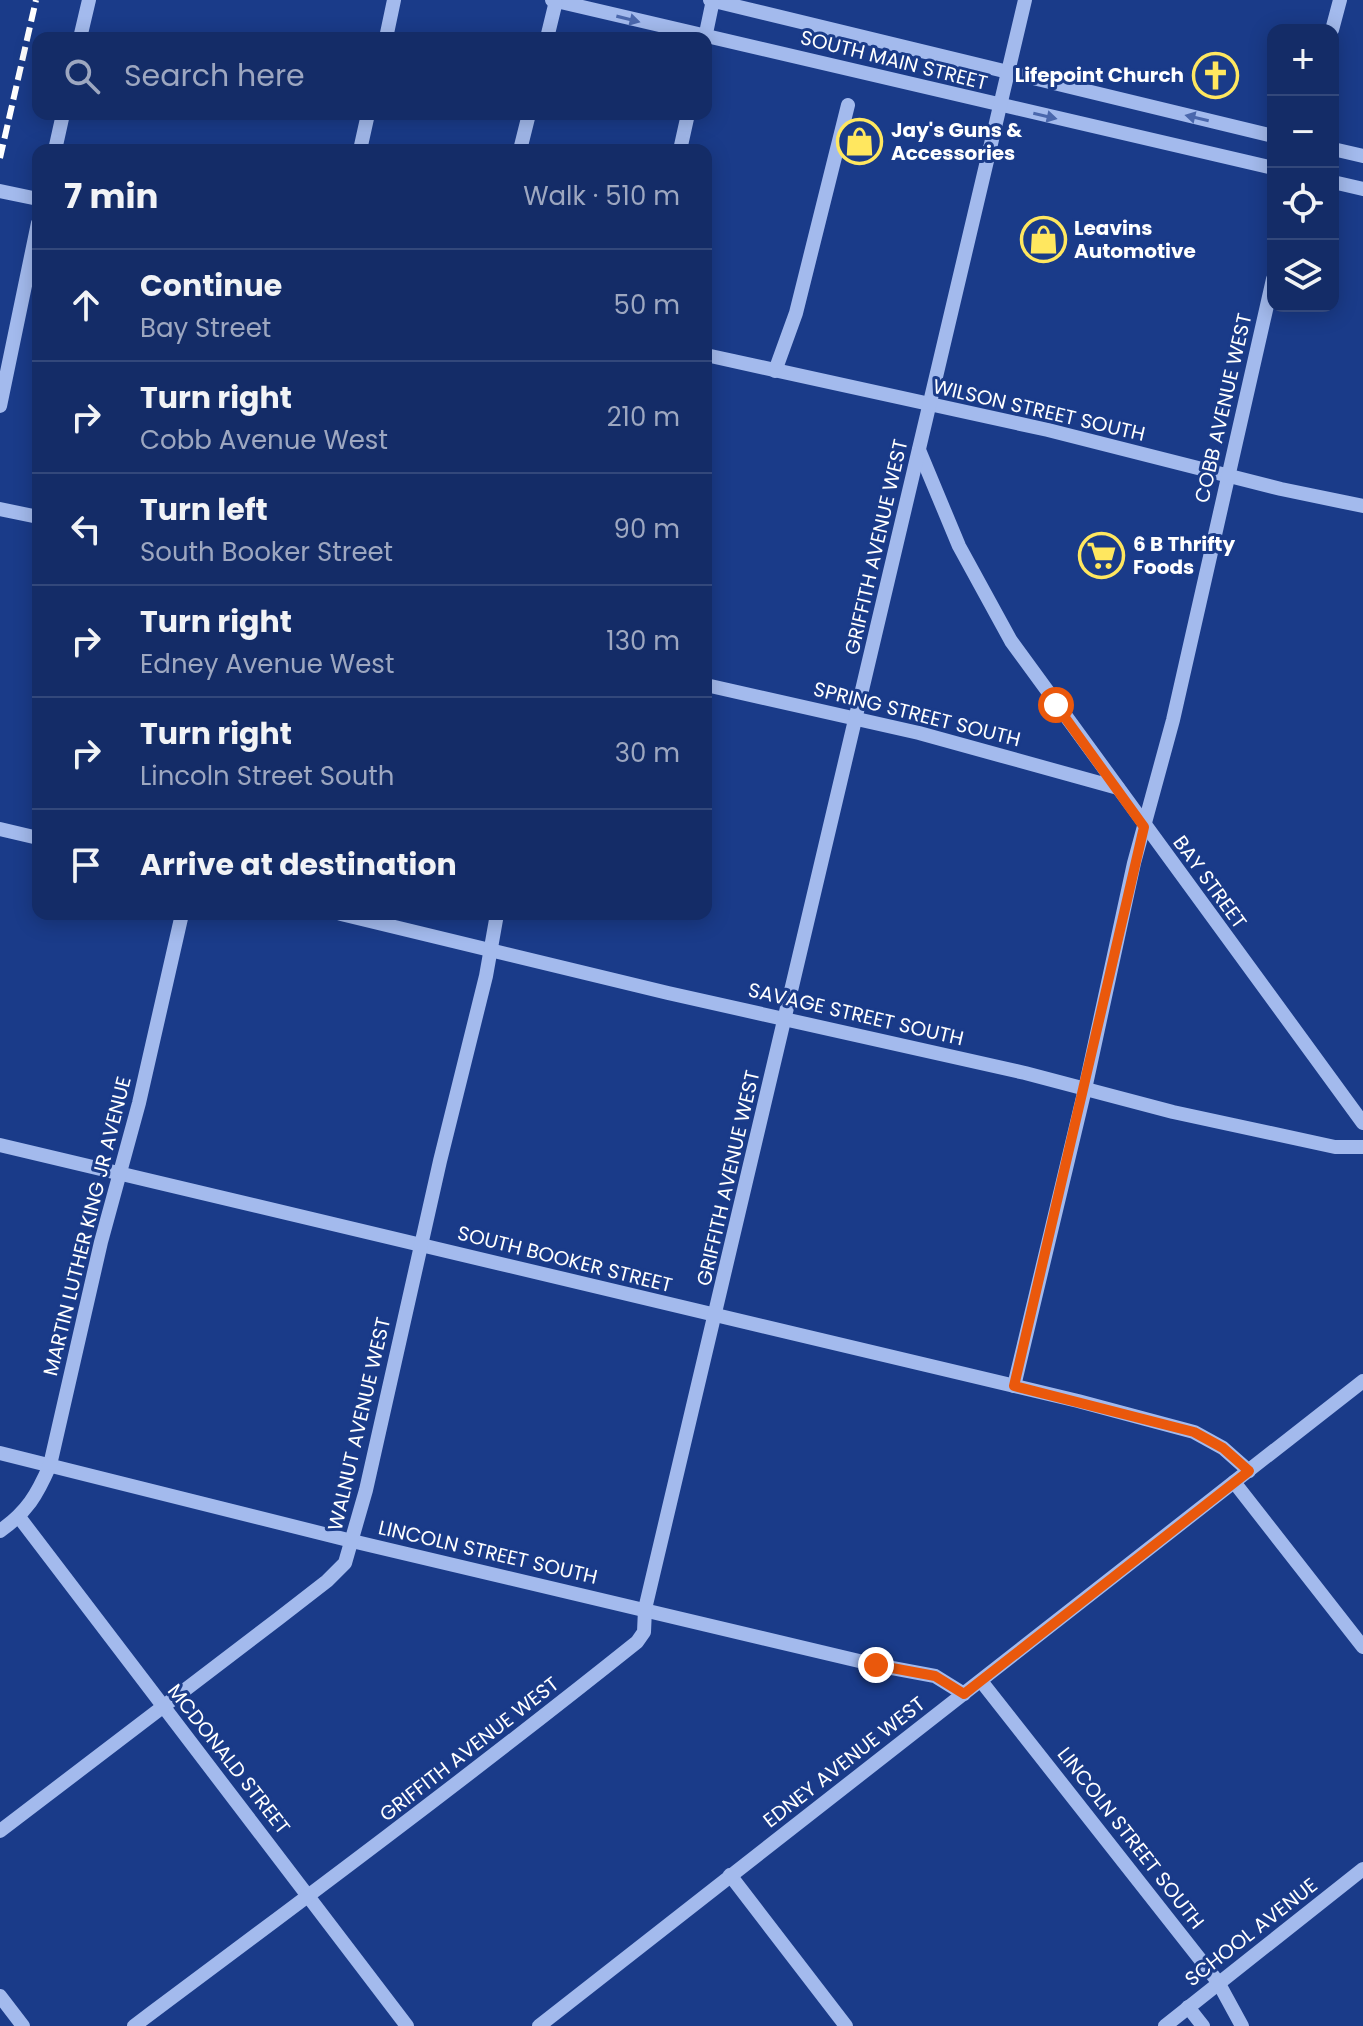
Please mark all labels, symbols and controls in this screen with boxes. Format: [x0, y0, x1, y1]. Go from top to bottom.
one-way arrow [615, 13, 640, 26]
street label: SOUTH MAIN STREET [797, 23, 991, 97]
map controls [1267, 24, 1339, 312]
button: + [1267, 24, 1339, 96]
search box [32, 32, 712, 120]
church icon: Lifepoint Church [1191, 51, 1239, 99]
icon: search [60, 54, 104, 98]
text: Search here [124, 54, 305, 97]
place label: Lifepoint Church [1015, 61, 1184, 89]
button: − [1267, 96, 1339, 168]
one-way arrow [1032, 110, 1057, 123]
one-way arrow [1184, 111, 1209, 124]
place label: Jay's Guns & Accessories [891, 116, 1022, 167]
shop icon: Jay's Guns & Accessories [836, 117, 884, 165]
button: locate [1267, 168, 1339, 240]
text: 7 min [64, 172, 158, 220]
text: Walk · 510 m [523, 178, 680, 214]
place label: Leavins Automotive [1074, 214, 1196, 265]
shop icon: Leavins Automotive [1019, 215, 1067, 263]
button: layers [1267, 240, 1339, 312]
text: Continue [140, 264, 282, 307]
icon: ahead [64, 283, 108, 327]
text: 50 m [614, 287, 680, 323]
text: Bay Street [140, 310, 271, 346]
street label: COBB AVENUE WEST [1188, 310, 1258, 506]
street label: WILSON STREET SOUTH [930, 372, 1148, 448]
text: Turn right [140, 376, 292, 419]
icon: right [64, 395, 108, 439]
text: 210 m [607, 399, 680, 435]
text: Cobb Avenue West [140, 422, 388, 458]
street label: GRIFFITH AVENUE WEST [838, 436, 914, 658]
text: Turn left [140, 488, 268, 531]
icon: left [64, 507, 108, 551]
text: 90 m [614, 511, 680, 547]
place label: 6 B Thrifty Foods [1133, 530, 1235, 581]
supermarket icon: 6 B Thrifty Foods [1078, 531, 1126, 579]
text: South Booker Street [140, 534, 393, 570]
text: Turn right [140, 600, 292, 643]
icon: right [64, 619, 108, 663]
text: 130 m [606, 623, 680, 659]
text: Edney Avenue West [140, 646, 394, 682]
street label: SPRING STREET SOUTH [811, 675, 1023, 753]
route start [1038, 687, 1074, 723]
text: Turn right [140, 712, 292, 755]
icon: right [64, 731, 108, 775]
text: 30 m [615, 735, 680, 771]
text: Lincoln Street South [140, 758, 394, 794]
street label: BAY STREET [1167, 830, 1253, 934]
icon: arrive [64, 843, 108, 887]
text: Arrive at destination [140, 843, 457, 886]
street label: SAVAGE STREET SOUTH [745, 976, 967, 1052]
street label: GRIFFITH AVENUE WEST [690, 1067, 766, 1289]
street label: MARTIN LUTHER KING JR AVENUE [36, 1073, 138, 1379]
street label: SOUTH BOOKER STREET [455, 1219, 676, 1299]
street label: WALNUT AVENUE WEST [321, 1314, 397, 1533]
street label: LINCOLN STREET SOUTH [376, 1513, 600, 1591]
route end [858, 1647, 894, 1683]
street label: GRIFFITH AVENUE WEST [374, 1670, 565, 1828]
street label: MCDONALD STREET [161, 1678, 297, 1840]
street label: EDNEY AVENUE WEST [757, 1690, 931, 1834]
street label: LINCOLN STREET SOUTH [1051, 1741, 1211, 1935]
street label: SCHOOL AVENUE [1179, 1871, 1323, 1993]

